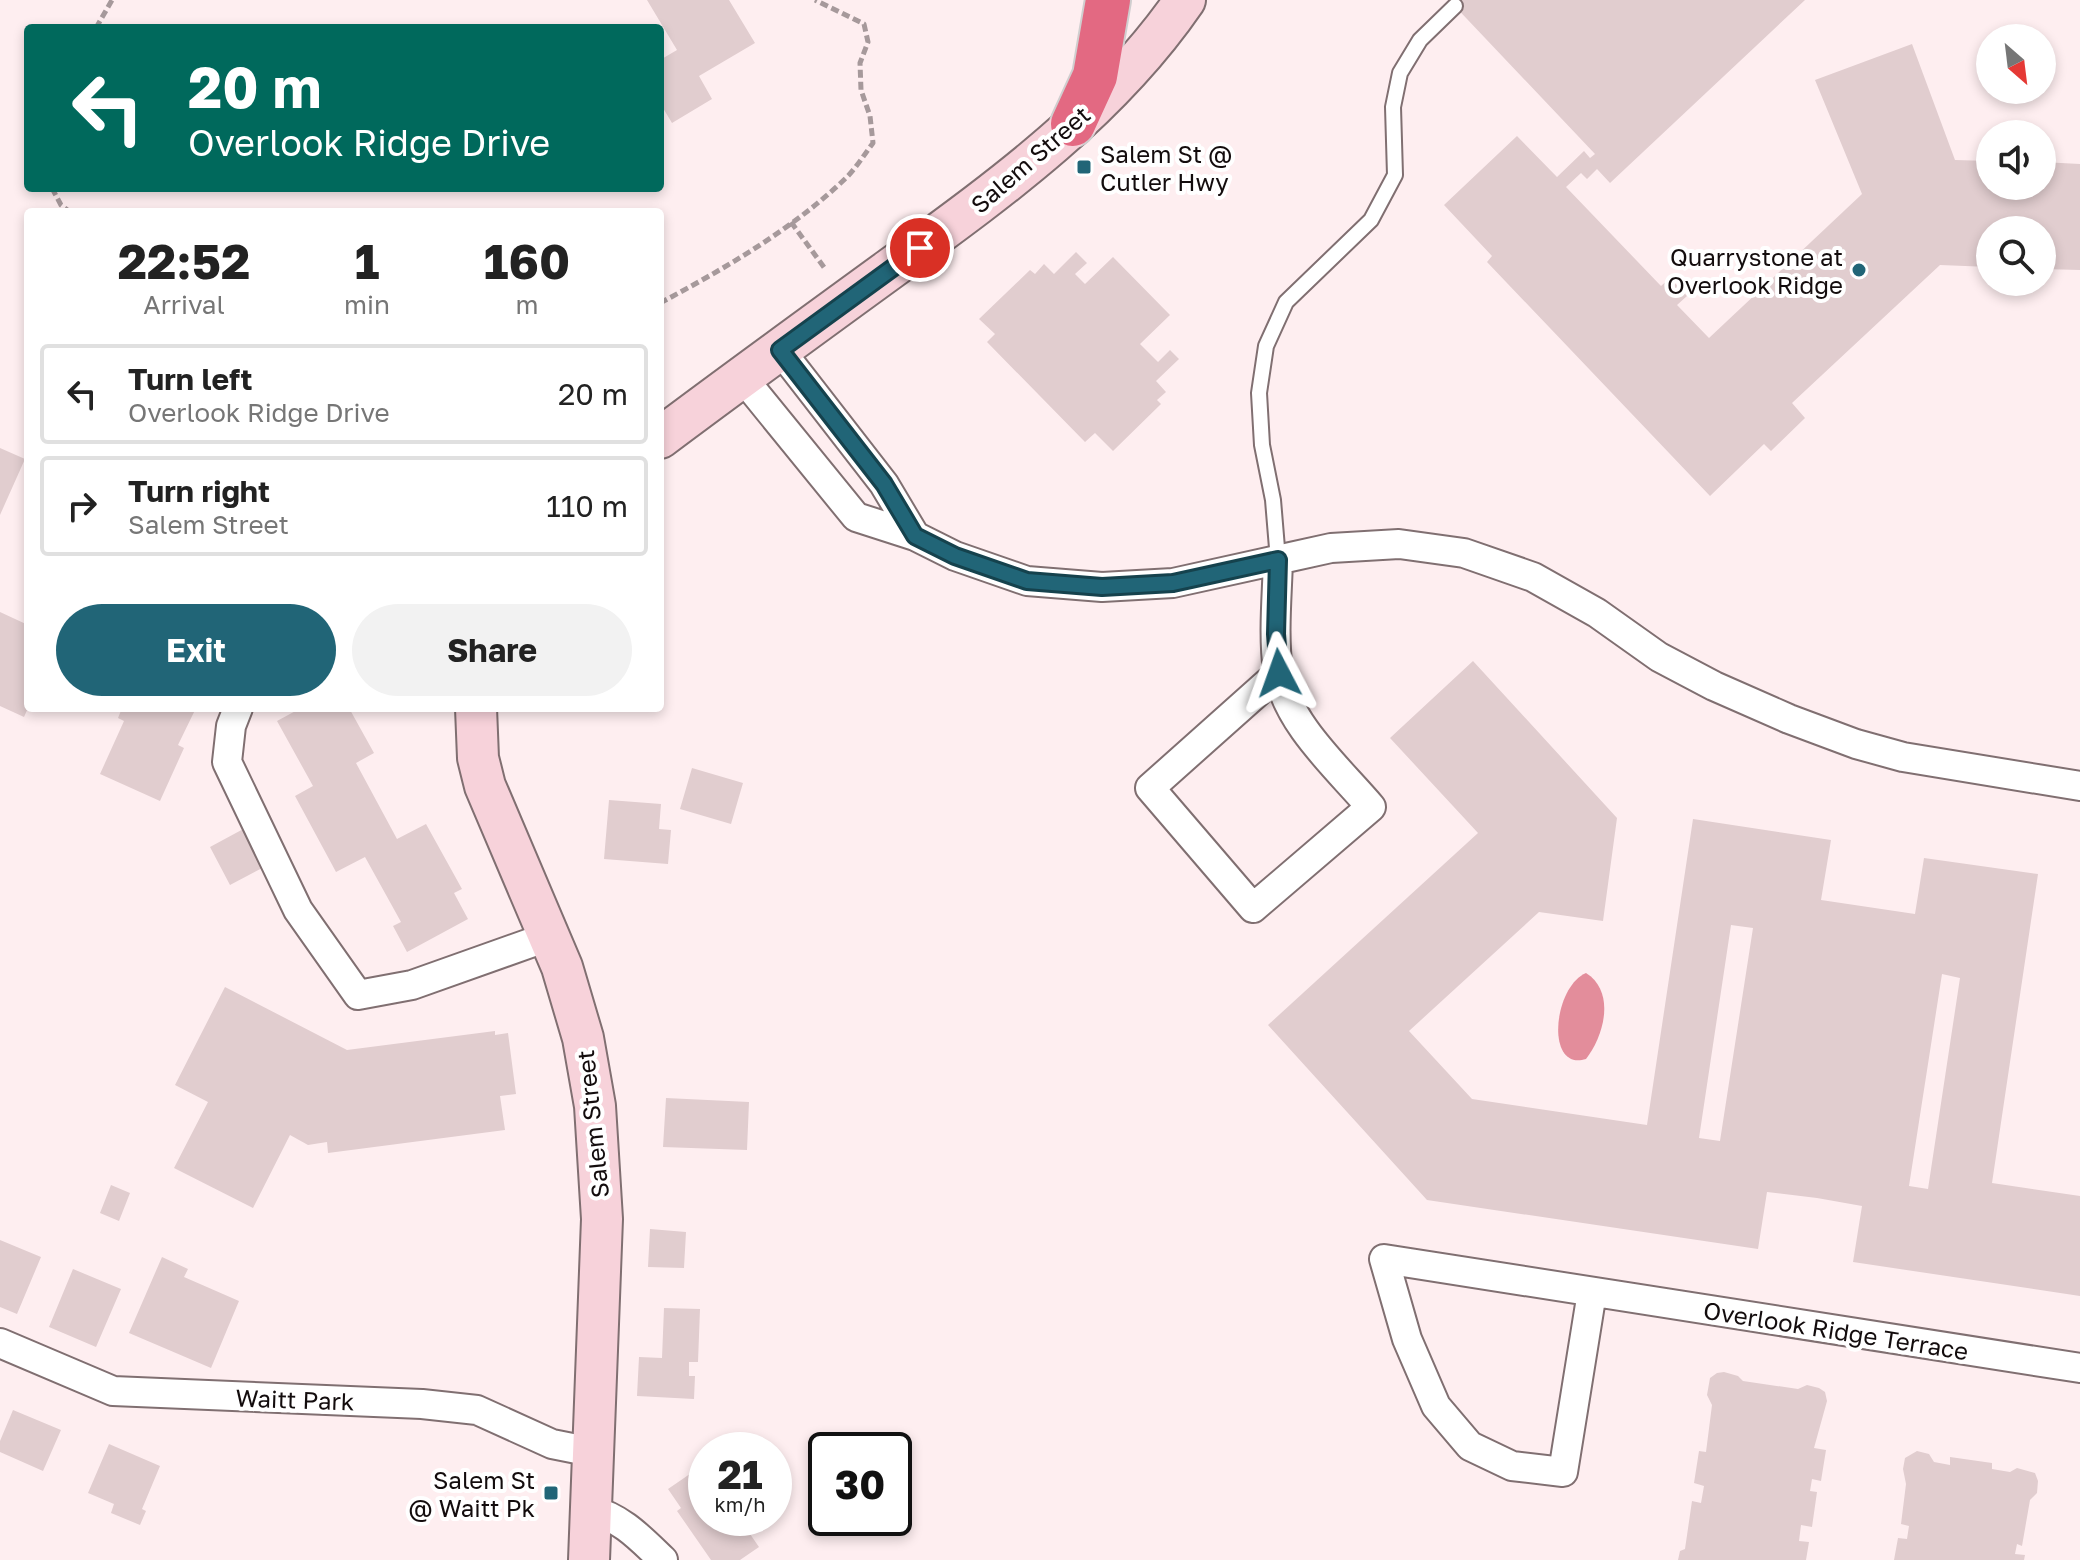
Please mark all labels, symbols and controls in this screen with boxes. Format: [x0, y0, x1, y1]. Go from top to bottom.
north arrow [1976, 24, 2056, 104]
map controls [1976, 24, 2056, 296]
text: 20 m [188, 53, 322, 120]
icon: left [56, 56, 160, 160]
street label: Salem Street [964, 99, 1096, 219]
button: sound [1976, 120, 2056, 200]
text: Overlook Ridge Drive [188, 121, 550, 164]
place label: Salem St @ Cutler Hwy [1100, 139, 1232, 196]
marker: Salem St @ Cutler Hwy [1075, 158, 1093, 176]
pin [886, 214, 954, 282]
button: search [1976, 216, 2056, 296]
icon: arrive [898, 226, 942, 270]
text: 22:52 [118, 232, 250, 290]
text: 1 [355, 232, 379, 290]
text: 160 [484, 232, 570, 290]
place label: Quarrystone at Overlook Ridge [1667, 242, 1843, 299]
marker: Quarrystone at Overlook Ridge [1850, 261, 1868, 279]
text: Arrival [143, 289, 225, 320]
text: min [344, 289, 390, 320]
text: m [515, 289, 539, 320]
text: Turn left [128, 361, 253, 397]
icon: left [60, 372, 104, 416]
text: 20 m [558, 376, 628, 412]
text: Overlook Ridge Drive [128, 397, 390, 428]
text: Turn right [128, 473, 270, 509]
icon: right [60, 484, 104, 528]
text: 110 m [546, 488, 628, 524]
text: Salem Street [128, 509, 289, 540]
button: Exit [56, 604, 336, 696]
button: Share [352, 604, 632, 696]
position arrow [1237, 631, 1321, 715]
street label: Salem Street [570, 1049, 614, 1199]
street label: Overlook Ridge Terrace [1702, 1295, 1970, 1365]
street label: Waitt Park [235, 1382, 355, 1416]
speed limit sign: 30 [808, 1432, 912, 1536]
text: 21 [718, 1450, 763, 1498]
place label: Salem St @ Waitt Pk [408, 1465, 535, 1522]
marker: Salem St @ Waitt Pk [542, 1484, 560, 1502]
text: km/h [715, 1492, 765, 1516]

